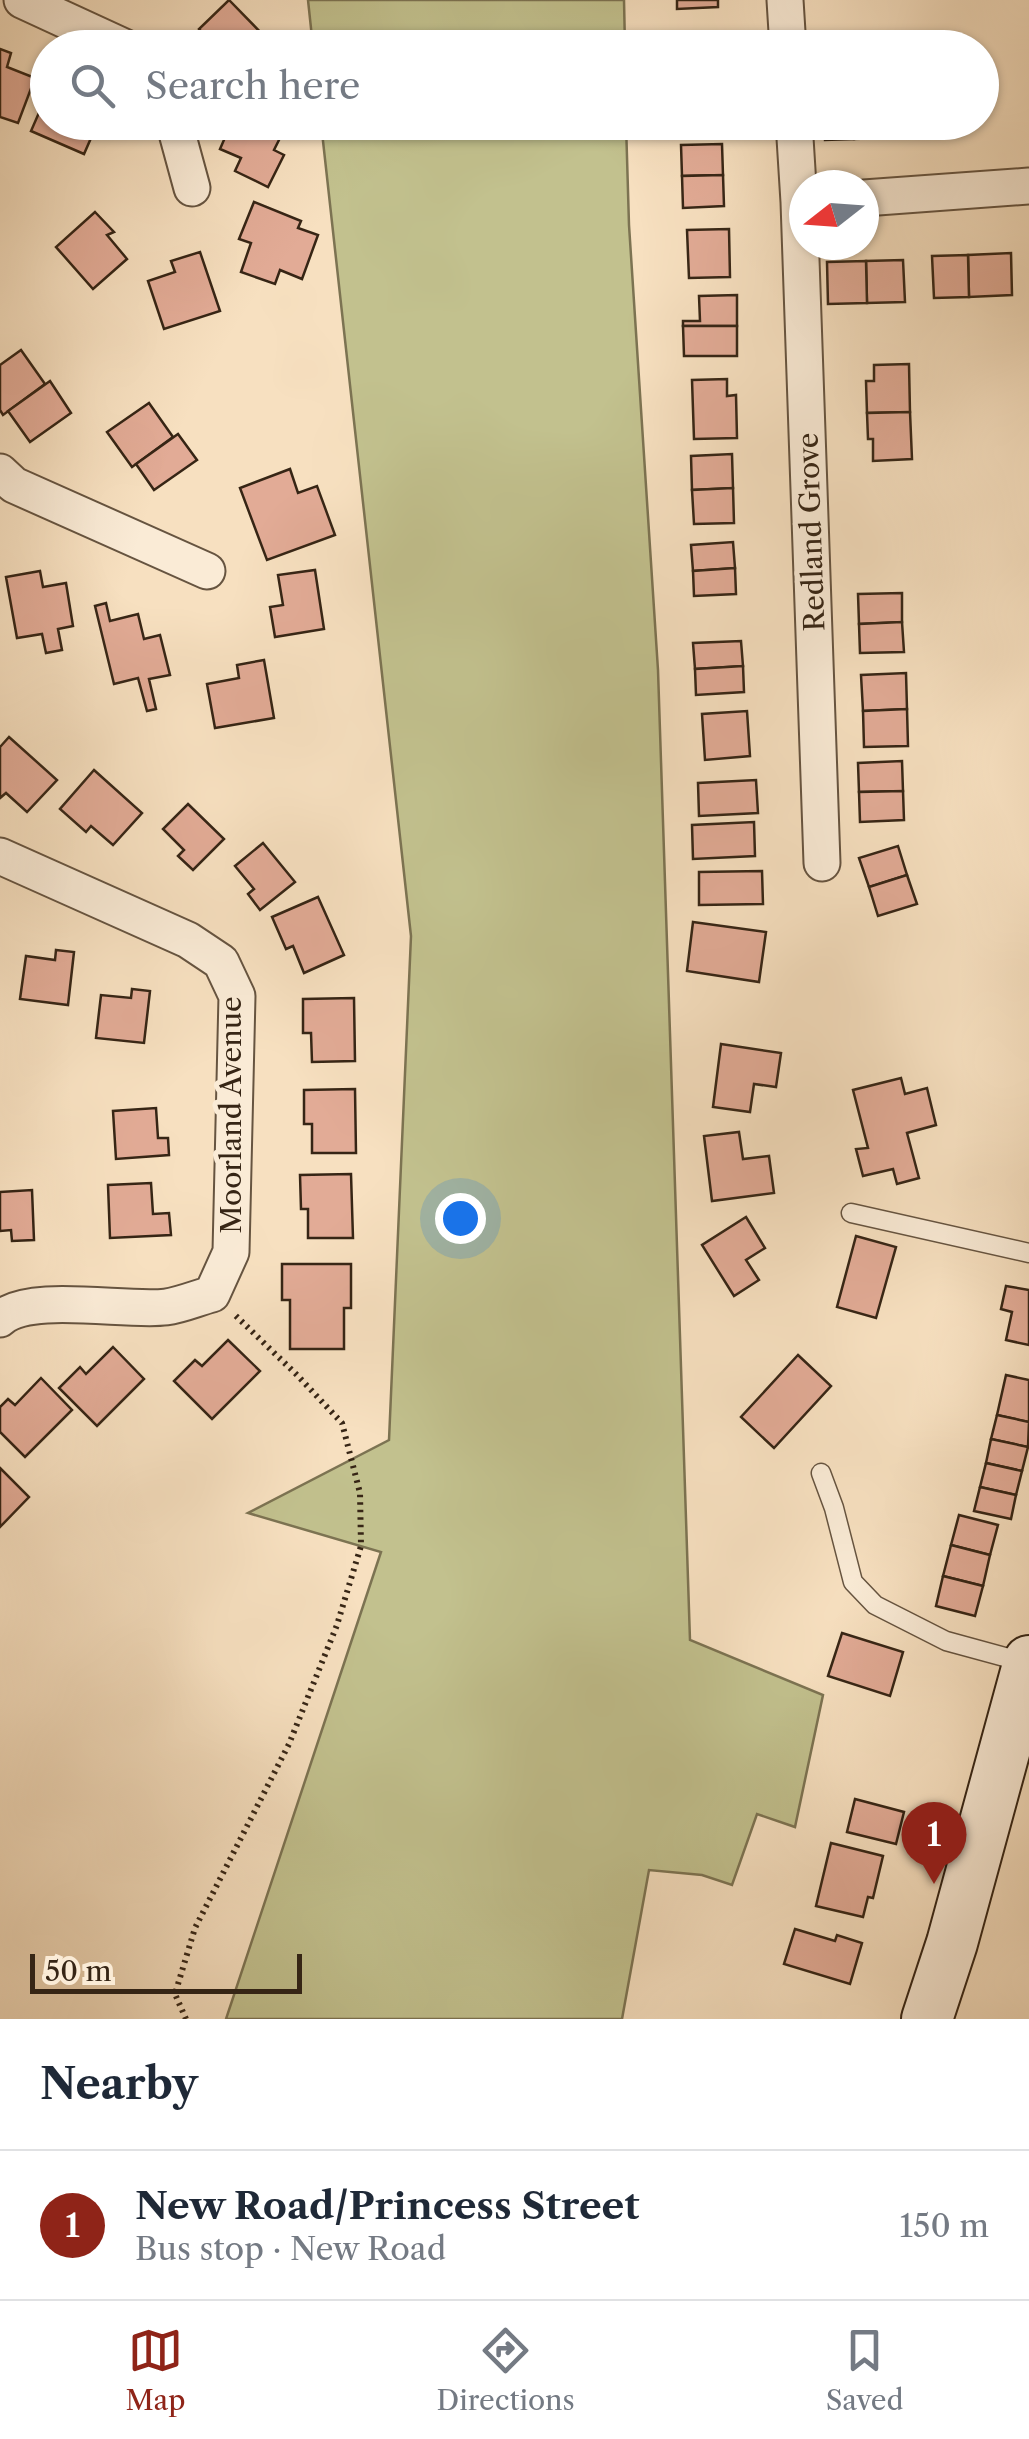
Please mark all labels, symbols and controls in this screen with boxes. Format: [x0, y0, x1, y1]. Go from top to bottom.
search box [30, 30, 999, 140]
icon: search [65, 58, 120, 113]
text: Search here [145, 62, 360, 109]
north arrow [789, 170, 879, 260]
street label: Redland Grove [791, 432, 831, 632]
street label: Moorland Avenue [214, 996, 248, 1234]
your location [435, 1193, 486, 1244]
pin: 1 [902, 1802, 966, 1884]
scale bar [30, 1949, 302, 1994]
text: 50 m [45, 1954, 112, 1988]
text: Nearby [40, 2058, 198, 2110]
text: New Road/Princess Street [135, 2182, 640, 2229]
text: 1 [65, 2206, 80, 2245]
text: 150 m [900, 2206, 989, 2245]
text: Bus stop · New Road [135, 2229, 446, 2268]
tab: Map [125, 2323, 186, 2417]
tab: Directions [436, 2323, 575, 2417]
tab: Saved [826, 2323, 904, 2417]

